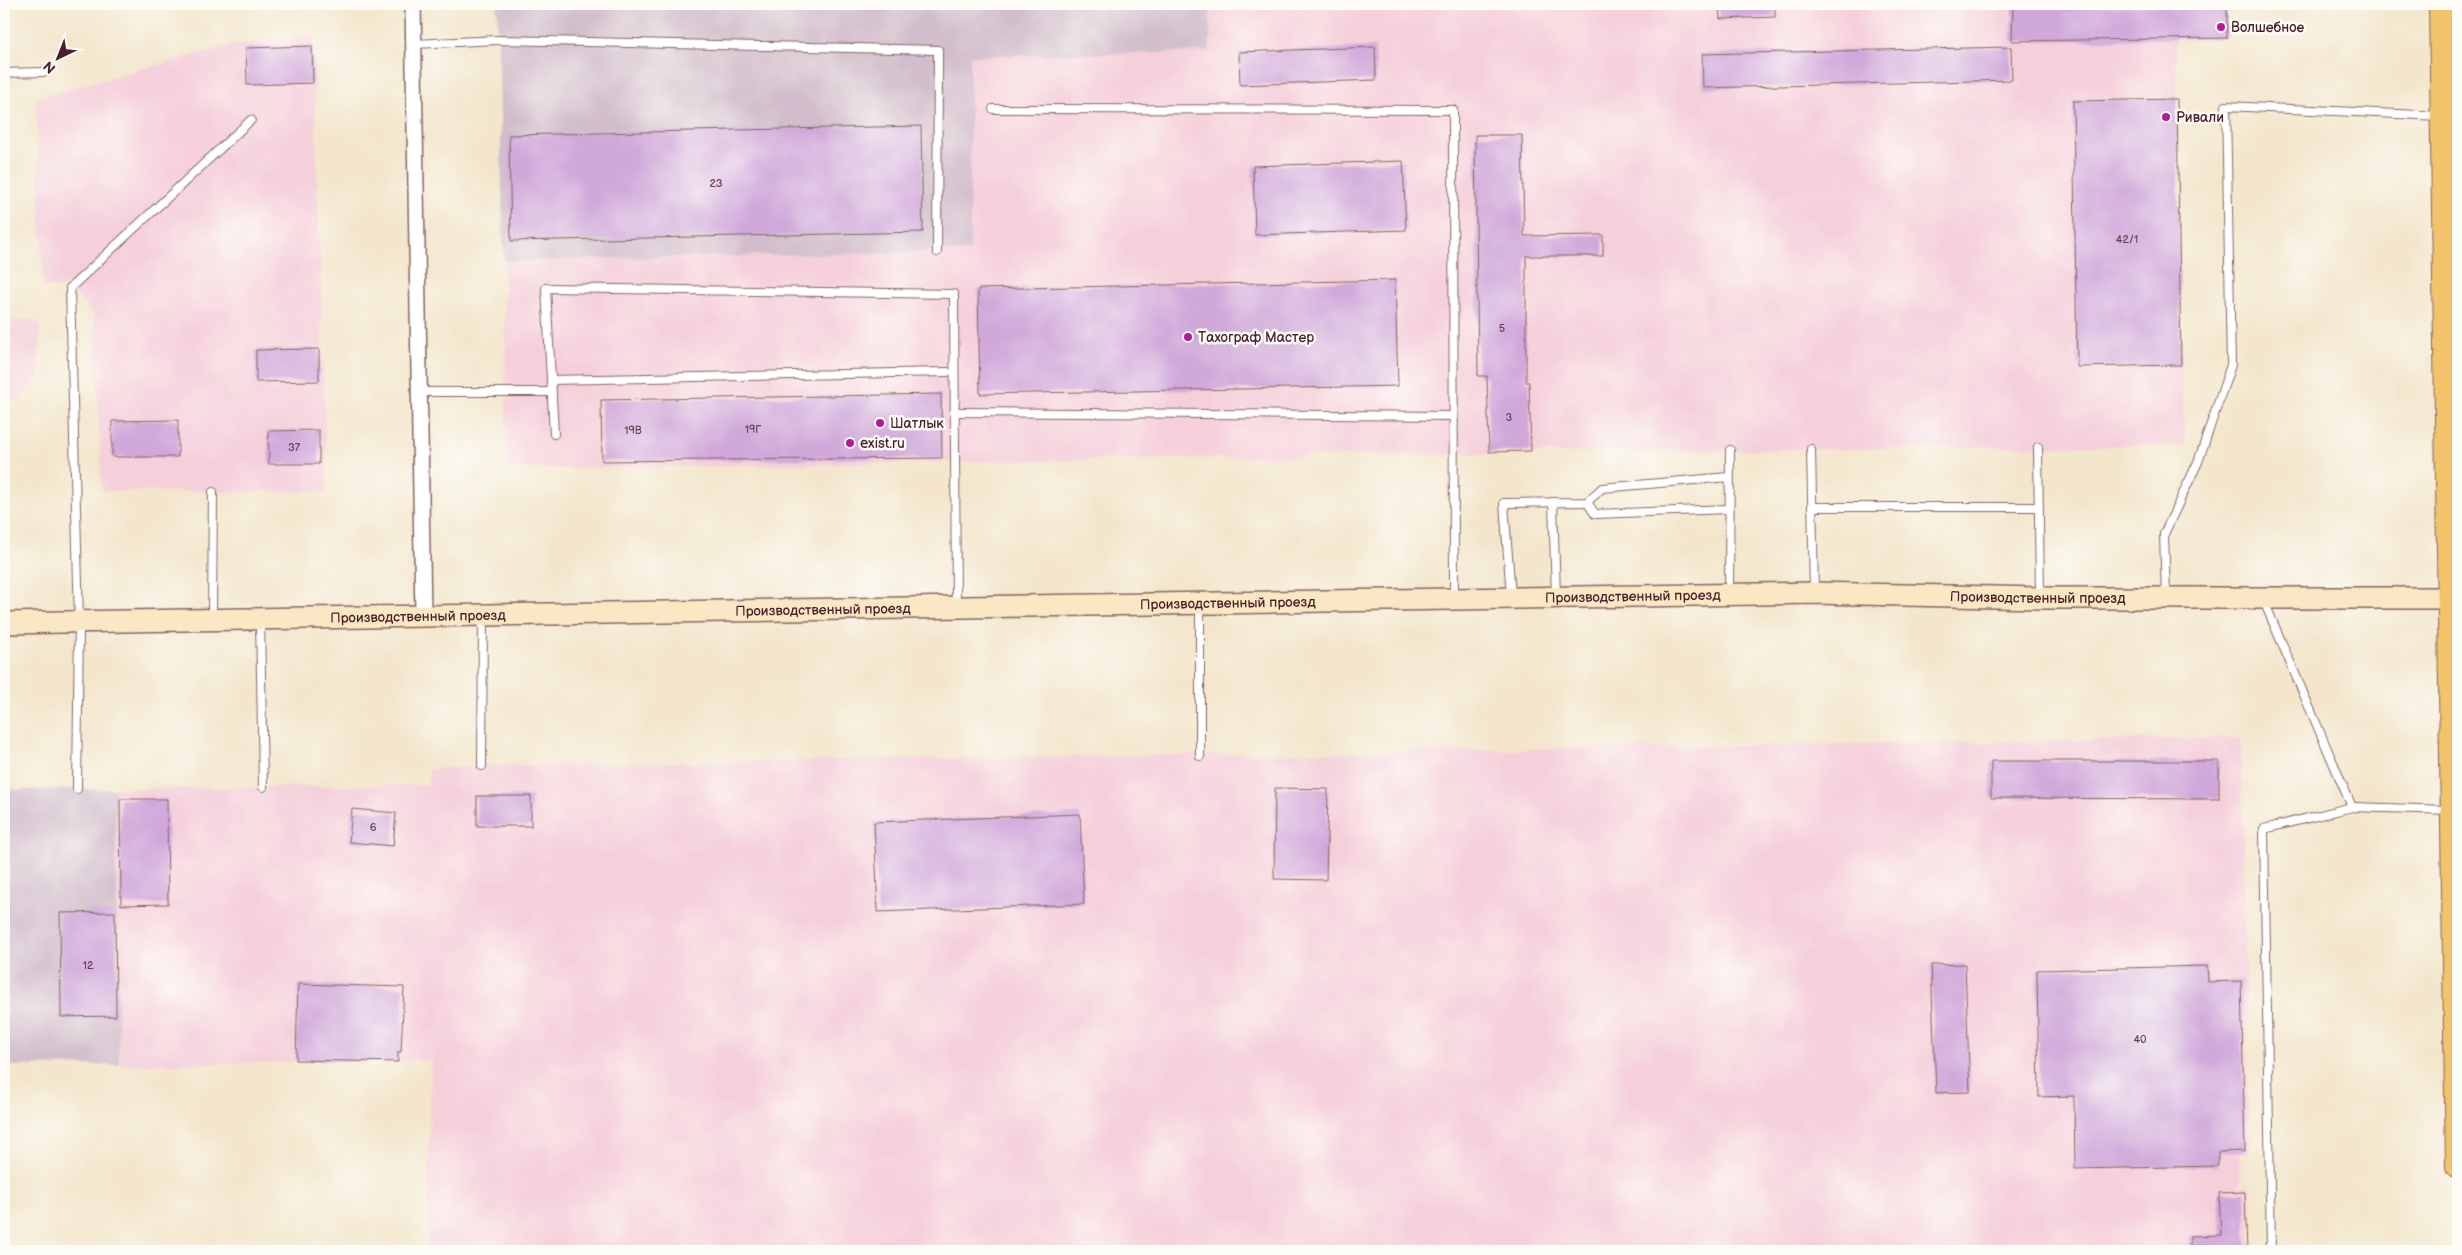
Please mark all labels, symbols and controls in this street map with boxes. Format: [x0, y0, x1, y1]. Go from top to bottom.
place label: Волшебное [2231, 19, 2305, 36]
marker: Волшебное [2215, 21, 2227, 33]
north arrow [32, 32, 82, 82]
text: N [40, 57, 59, 77]
place label: Ривали [2176, 109, 2224, 126]
marker: Ривали [2160, 111, 2172, 123]
house number: 23 [709, 177, 723, 190]
house number: 42/1 [2116, 233, 2138, 246]
house number: 5 [1499, 322, 1505, 335]
place label: Тахограф Мастер [1198, 329, 1314, 346]
marker: Тахограф Мастер [1182, 331, 1194, 343]
house number: 3 [1506, 411, 1513, 424]
place label: Шатлык [890, 415, 944, 432]
marker: Шатлык [874, 417, 886, 429]
house number: 19Г [745, 423, 761, 436]
house number: 19В [624, 424, 642, 437]
place label: exist.ru [860, 435, 905, 452]
marker: exist.ru [844, 437, 856, 449]
house number: 37 [288, 441, 301, 454]
street label: Производственный проезд [1545, 587, 1721, 606]
street label: Производственный проезд [1950, 588, 2126, 607]
street label: Производственный проезд [1140, 593, 1316, 613]
street label: Производственный проезд [735, 600, 911, 620]
street label: Производственный проезд [330, 607, 506, 627]
house number: 6 [370, 821, 377, 834]
house number: 12 [83, 959, 94, 972]
house number: 40 [2133, 1033, 2147, 1046]

